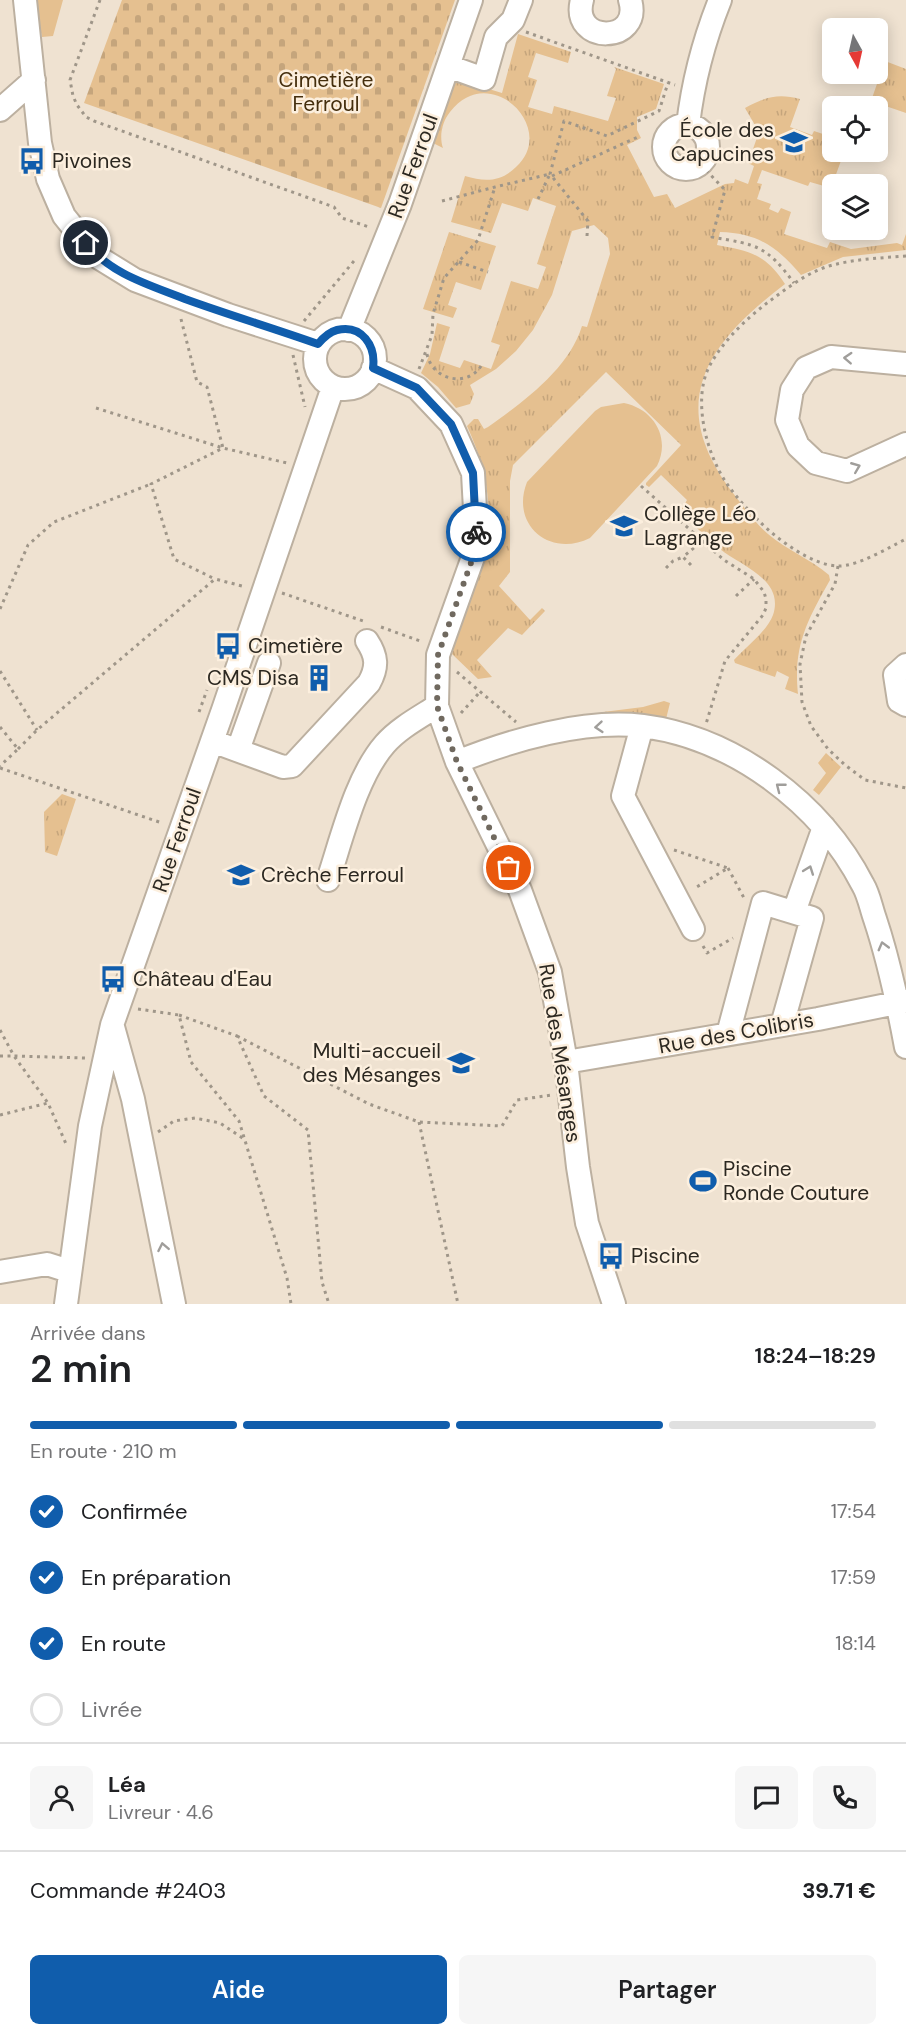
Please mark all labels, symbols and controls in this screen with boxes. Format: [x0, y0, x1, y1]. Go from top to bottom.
north arrow [822, 18, 888, 84]
map controls [822, 18, 888, 240]
park label: Cimetière Ferroul [279, 66, 374, 118]
button: locate [822, 96, 888, 162]
street label: Rue Ferroul [381, 110, 445, 222]
place label: École des Capucines [671, 116, 774, 168]
school or university icon: École des Capucines [779, 127, 809, 157]
bus stop icon: Pivoines [17, 146, 47, 176]
place label: Pivoines [52, 147, 132, 175]
button: layers [822, 174, 888, 240]
pin [60, 217, 111, 268]
icon: home [69, 226, 102, 259]
one-way arrow [843, 352, 852, 365]
one-way arrow [850, 462, 861, 474]
place label: Collège Léo Lagrange [644, 500, 757, 552]
courier [446, 502, 506, 562]
school or university icon: Collège Léo Lagrange [609, 511, 639, 541]
icon: bike [460, 516, 493, 549]
bus stop icon: Cimetière [213, 631, 243, 661]
place label: Cimetière [248, 632, 343, 660]
building icon: CMS Disa [304, 663, 334, 693]
place label: CMS Disa [207, 664, 299, 692]
one-way arrow [595, 720, 604, 733]
one-way arrow [775, 783, 786, 794]
street label: Rue Ferroul [146, 784, 208, 896]
pin [483, 842, 534, 893]
icon: bag [492, 851, 525, 884]
school or university icon: Crèche Ferroul [226, 860, 256, 890]
place label: Crèche Ferroul [261, 861, 404, 889]
one-way arrow [802, 865, 814, 876]
one-way arrow [878, 942, 890, 952]
street label: Rue des Mésanges [532, 962, 588, 1144]
bus stop icon: Château d'Eau [98, 964, 128, 994]
place label: Château d'Eau [133, 965, 272, 993]
street label: Rue des Colibris [656, 1006, 816, 1060]
place label: Multi-accueil des Mésanges [302, 1037, 441, 1089]
school or university icon: Multi-accueil des Mésanges [446, 1048, 476, 1078]
place label: Piscine Ronde Couture [723, 1155, 869, 1207]
sports icon: Piscine Ronde Couture [688, 1166, 718, 1196]
bus stop icon: Piscine [596, 1241, 626, 1271]
one-way arrow [157, 1242, 170, 1252]
place label: Piscine [631, 1242, 700, 1270]
text: Arrivée dans [30, 1320, 146, 1346]
text: 18:24–18:29 [755, 1341, 876, 1370]
text: 2 min [30, 1343, 132, 1394]
text: En route · 210 m [30, 1438, 177, 1464]
icon: check [30, 1495, 63, 1528]
text: Confirmée [81, 1497, 188, 1526]
text: 17:54 [831, 1498, 876, 1524]
icon: check [30, 1561, 63, 1594]
text: En préparation [81, 1563, 231, 1592]
text: 17:59 [831, 1564, 876, 1590]
icon: check [30, 1627, 63, 1660]
text: En route [81, 1629, 166, 1658]
text: 18:14 [835, 1630, 876, 1656]
text: Livrée [81, 1695, 142, 1724]
button: person [30, 1766, 93, 1829]
button: chat [735, 1766, 798, 1829]
button: phone [813, 1766, 876, 1829]
text: Léa [108, 1770, 146, 1799]
text: Livreur · 4.6 [108, 1799, 214, 1825]
text: Commande #2403 [30, 1876, 226, 1905]
text: 39.71 € [802, 1876, 876, 1905]
button: Aide [30, 1955, 447, 2024]
button: Partager [459, 1955, 876, 2024]

